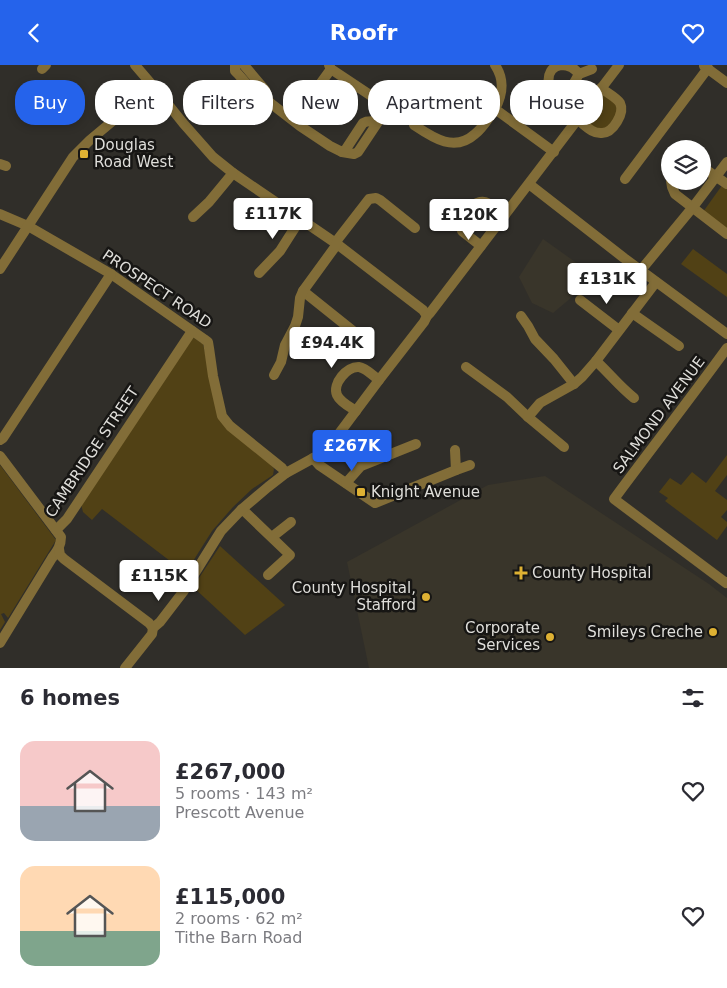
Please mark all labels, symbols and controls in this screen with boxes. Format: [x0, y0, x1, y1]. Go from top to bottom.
icon: back [20, 19, 48, 47]
icon: heart [679, 19, 707, 47]
text: Roofr [330, 20, 397, 45]
chip: Buy [15, 80, 85, 125]
chip: Rent [95, 80, 173, 125]
chip: Filters [183, 80, 273, 125]
chip: New [283, 80, 358, 125]
chip: Apartment [368, 80, 500, 125]
chip: House [510, 80, 603, 125]
place label: Douglas Road West [94, 136, 173, 171]
map controls [661, 140, 711, 190]
button: layers [661, 140, 711, 190]
marker: Douglas Road West [78, 148, 90, 160]
pin: £117K [238, 197, 308, 240]
pin: £120K [434, 199, 504, 241]
text: £117K [245, 204, 301, 223]
text: £120K [441, 205, 497, 224]
street label: PROSPECT ROAD [99, 246, 215, 332]
pin: £131K [572, 263, 642, 305]
text: £131K [579, 269, 635, 288]
pin: £94.4K [291, 327, 373, 369]
text: £94.4K [300, 333, 364, 352]
street label: SALMOND AVENUE [609, 353, 709, 477]
street label: CAMBRIDGE STREET [42, 383, 143, 521]
pin: £267K [317, 429, 387, 472]
text: £267K [324, 436, 380, 455]
place label: Knight Avenue [371, 483, 480, 501]
marker: Knight Avenue [355, 486, 367, 498]
pin: £115K [124, 559, 194, 602]
place label: County Hospital [532, 564, 651, 582]
text: £115K [131, 566, 187, 585]
marker: County Hospital [514, 566, 528, 580]
place label: County Hospital, Stafford [292, 579, 416, 614]
marker: County Hospital, Stafford [420, 591, 432, 603]
place label: Corporate Services [465, 619, 540, 654]
place label: Smileys Creche [587, 623, 703, 641]
marker: Smileys Creche [707, 626, 719, 638]
marker: Corporate Services [544, 631, 556, 643]
icon: filters [679, 684, 707, 712]
text: 6 homes [20, 686, 120, 710]
text: £267,000 [175, 760, 285, 784]
icon: home [60, 761, 120, 821]
icon: heart [679, 777, 707, 805]
text: 5 rooms · 143 m² [175, 784, 313, 803]
text: Prescott Avenue [175, 803, 304, 822]
text: £115,000 [175, 885, 285, 909]
icon: home [60, 886, 120, 946]
icon: heart [679, 902, 707, 930]
text: 2 rooms · 62 m² [175, 909, 303, 928]
text: Tithe Barn Road [175, 928, 303, 947]

